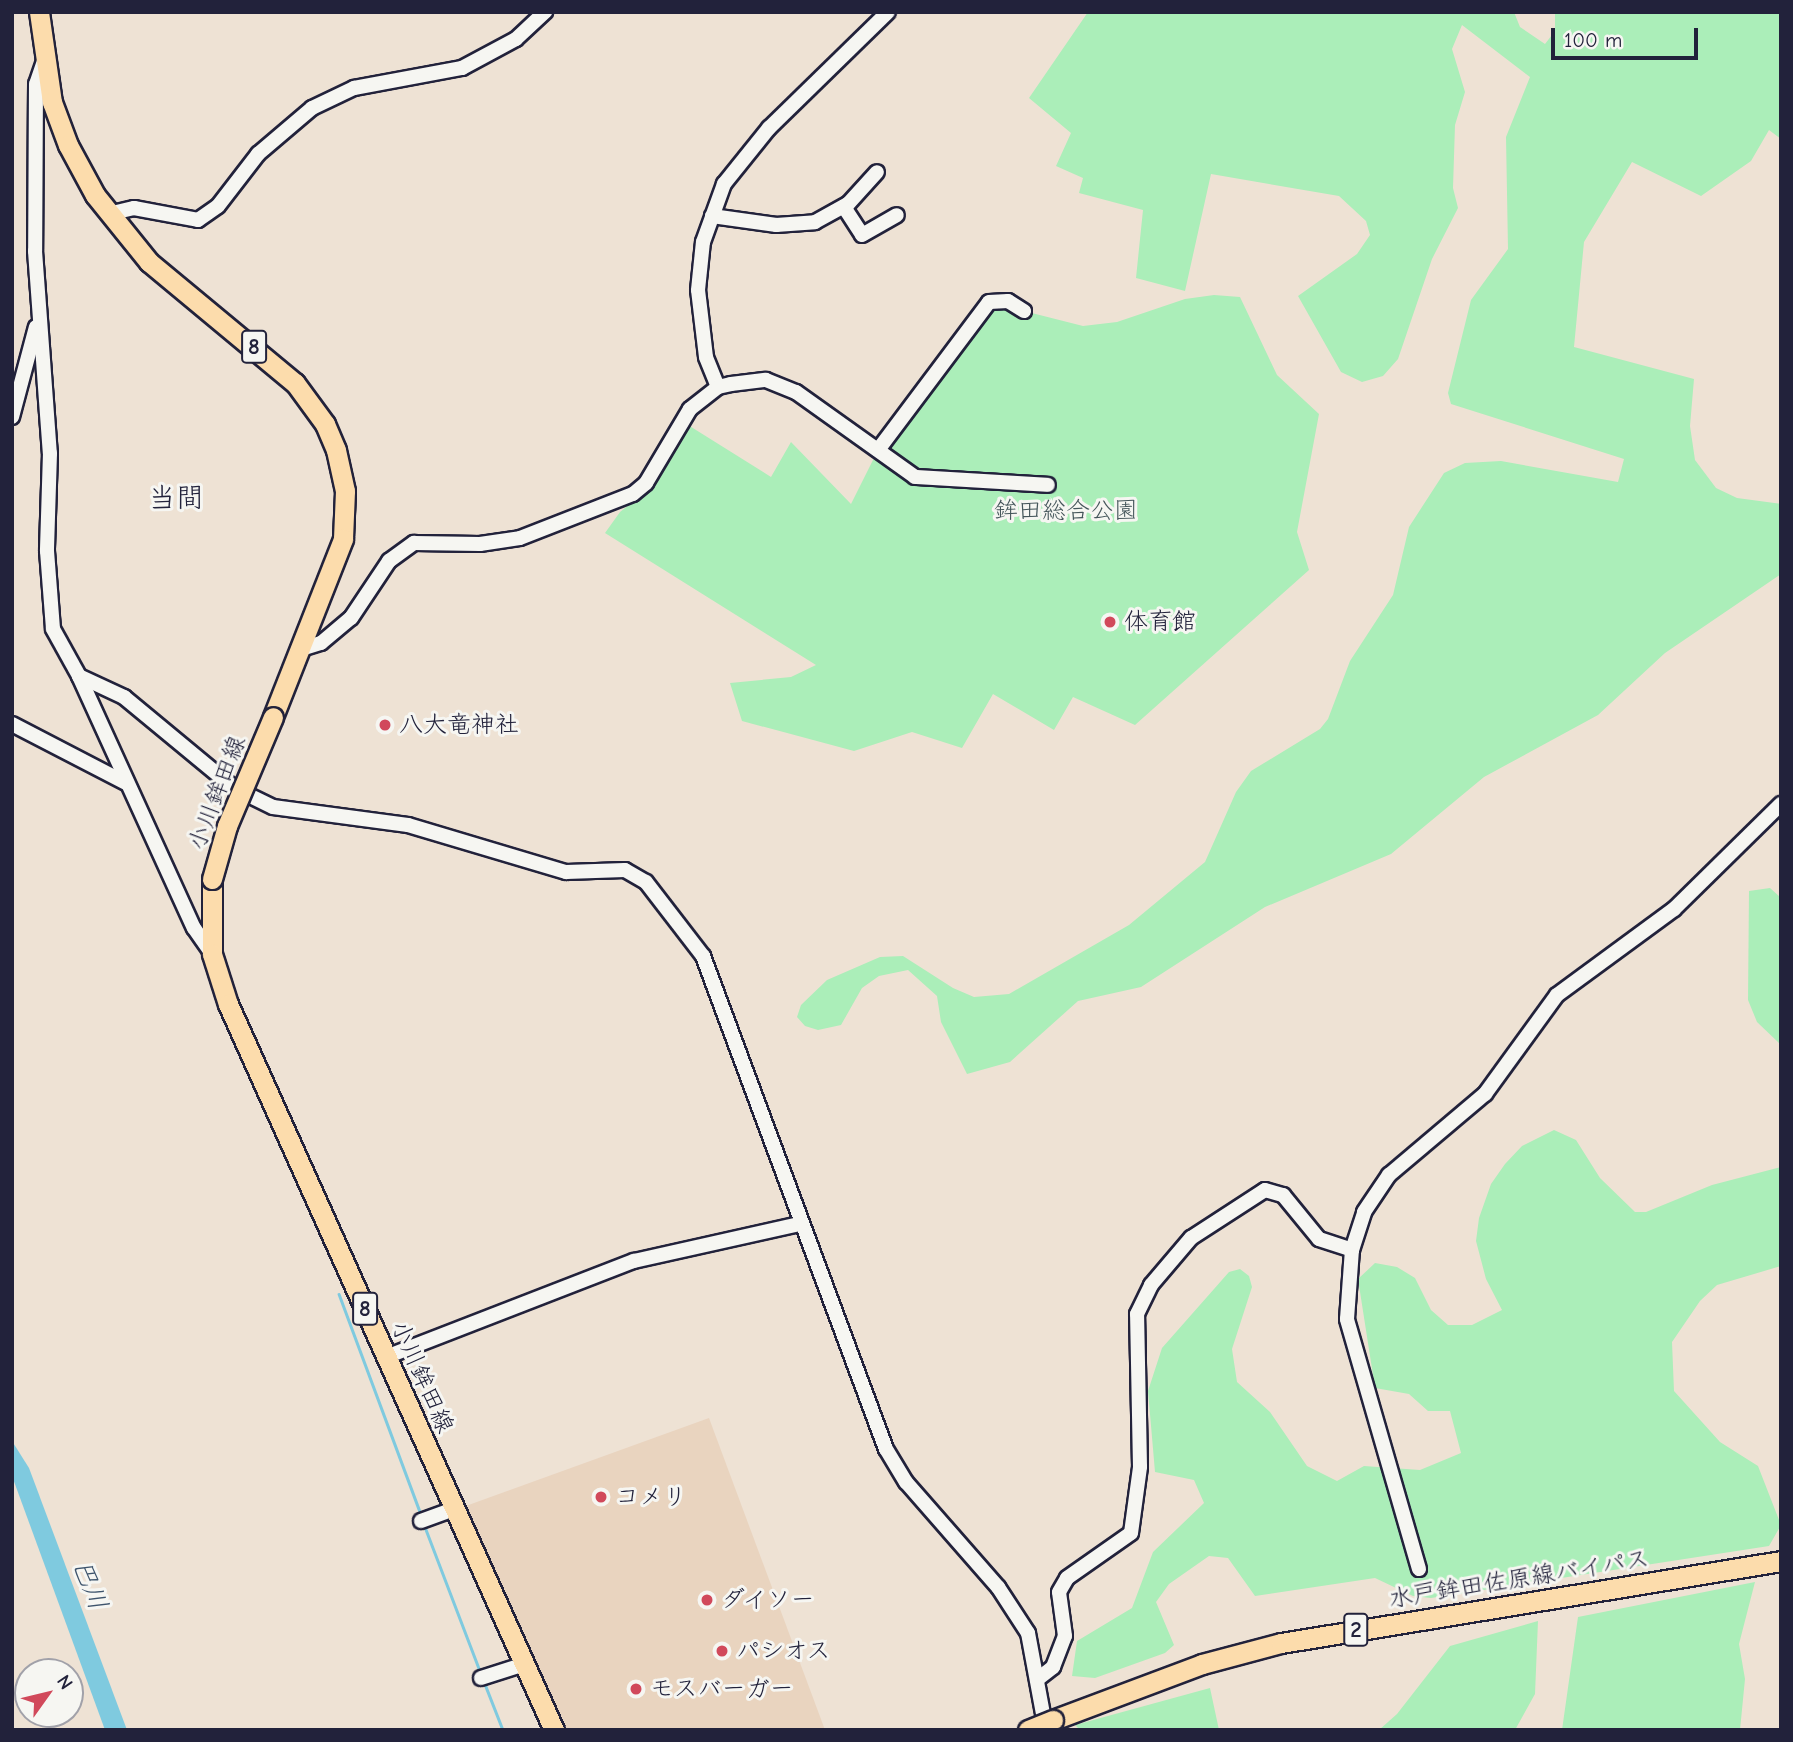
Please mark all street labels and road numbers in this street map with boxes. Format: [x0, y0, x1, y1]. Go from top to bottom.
road number: 8 [240, 328, 268, 366]
street label: 小川鉾田線 [182, 732, 252, 854]
road number: 8 [351, 1290, 379, 1328]
street label: 小川鉾田線 [384, 1316, 460, 1438]
street label: 水戸鉾田佐原線バイパス [1386, 1544, 1652, 1614]
road number: 2 [1342, 1610, 1370, 1650]

